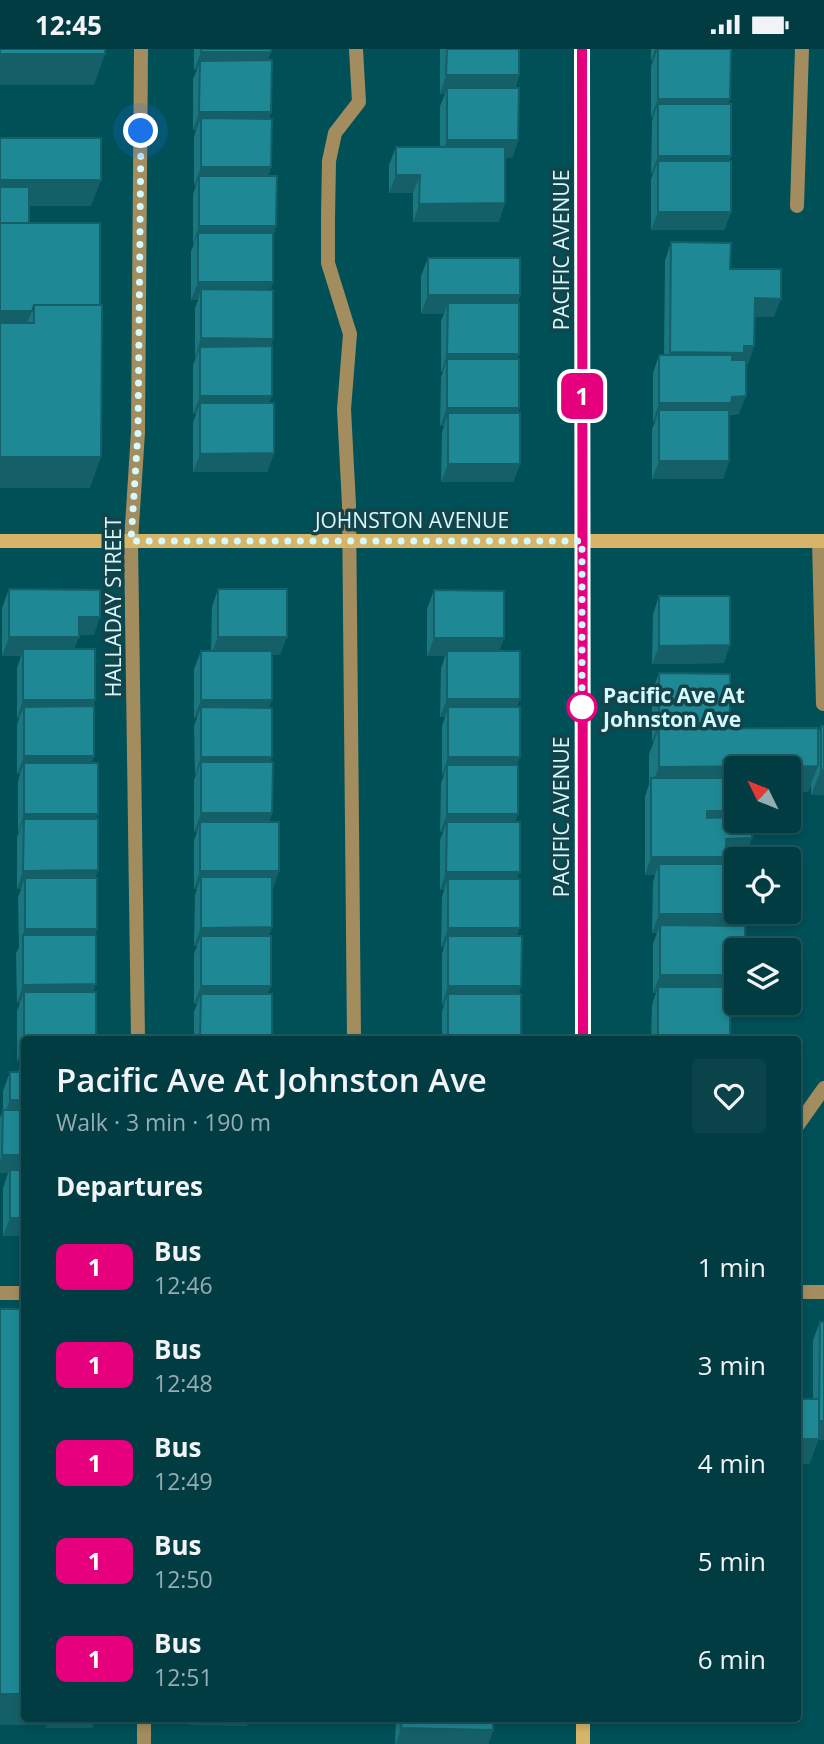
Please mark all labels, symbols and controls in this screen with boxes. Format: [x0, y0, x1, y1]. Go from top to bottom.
text: 12:45 [35, 7, 102, 43]
your location [123, 113, 158, 148]
street label: PACIFIC AVENUE [547, 170, 575, 330]
line badge: 1 [559, 373, 605, 419]
text: 1 [575, 379, 589, 412]
street label: JOHNSTON AVENUE [313, 506, 509, 534]
street label: HALLADAY STREET [99, 516, 127, 697]
place label: Pacific Ave At Johnston Ave [601, 681, 745, 733]
marker: Pacific Ave At Johnston Ave [567, 692, 597, 722]
street label: PACIFIC AVENUE [547, 737, 575, 897]
north arrow [724, 756, 802, 833]
map controls [724, 756, 801, 1015]
button: locate [724, 847, 801, 924]
button: layers [724, 938, 801, 1015]
text: Pacific Ave At Johnston Ave [56, 1057, 487, 1102]
button: heart [692, 1059, 766, 1133]
text: Walk · 3 min · 190 m [56, 1106, 271, 1138]
text: Departures [56, 1168, 203, 1204]
text: Bus [154, 1233, 201, 1269]
text: 1 min [698, 1249, 766, 1285]
text: 1 [88, 1250, 101, 1283]
text: 12:46 [154, 1269, 213, 1301]
text: Bus [154, 1331, 201, 1367]
text: 3 min [698, 1347, 766, 1383]
text: 1 [88, 1348, 101, 1381]
text: 12:48 [154, 1367, 213, 1399]
text: Bus [154, 1429, 201, 1465]
text: 4 min [698, 1445, 766, 1481]
text: 1 [88, 1446, 101, 1479]
text: 12:49 [154, 1465, 213, 1497]
text: Bus [154, 1527, 201, 1563]
text: 5 min [698, 1543, 766, 1579]
text: 1 [88, 1544, 101, 1577]
text: 12:50 [154, 1563, 213, 1595]
text: Bus [154, 1625, 201, 1661]
text: 6 min [698, 1641, 766, 1677]
text: 1 [88, 1642, 101, 1675]
text: 12:51 [154, 1661, 213, 1693]

